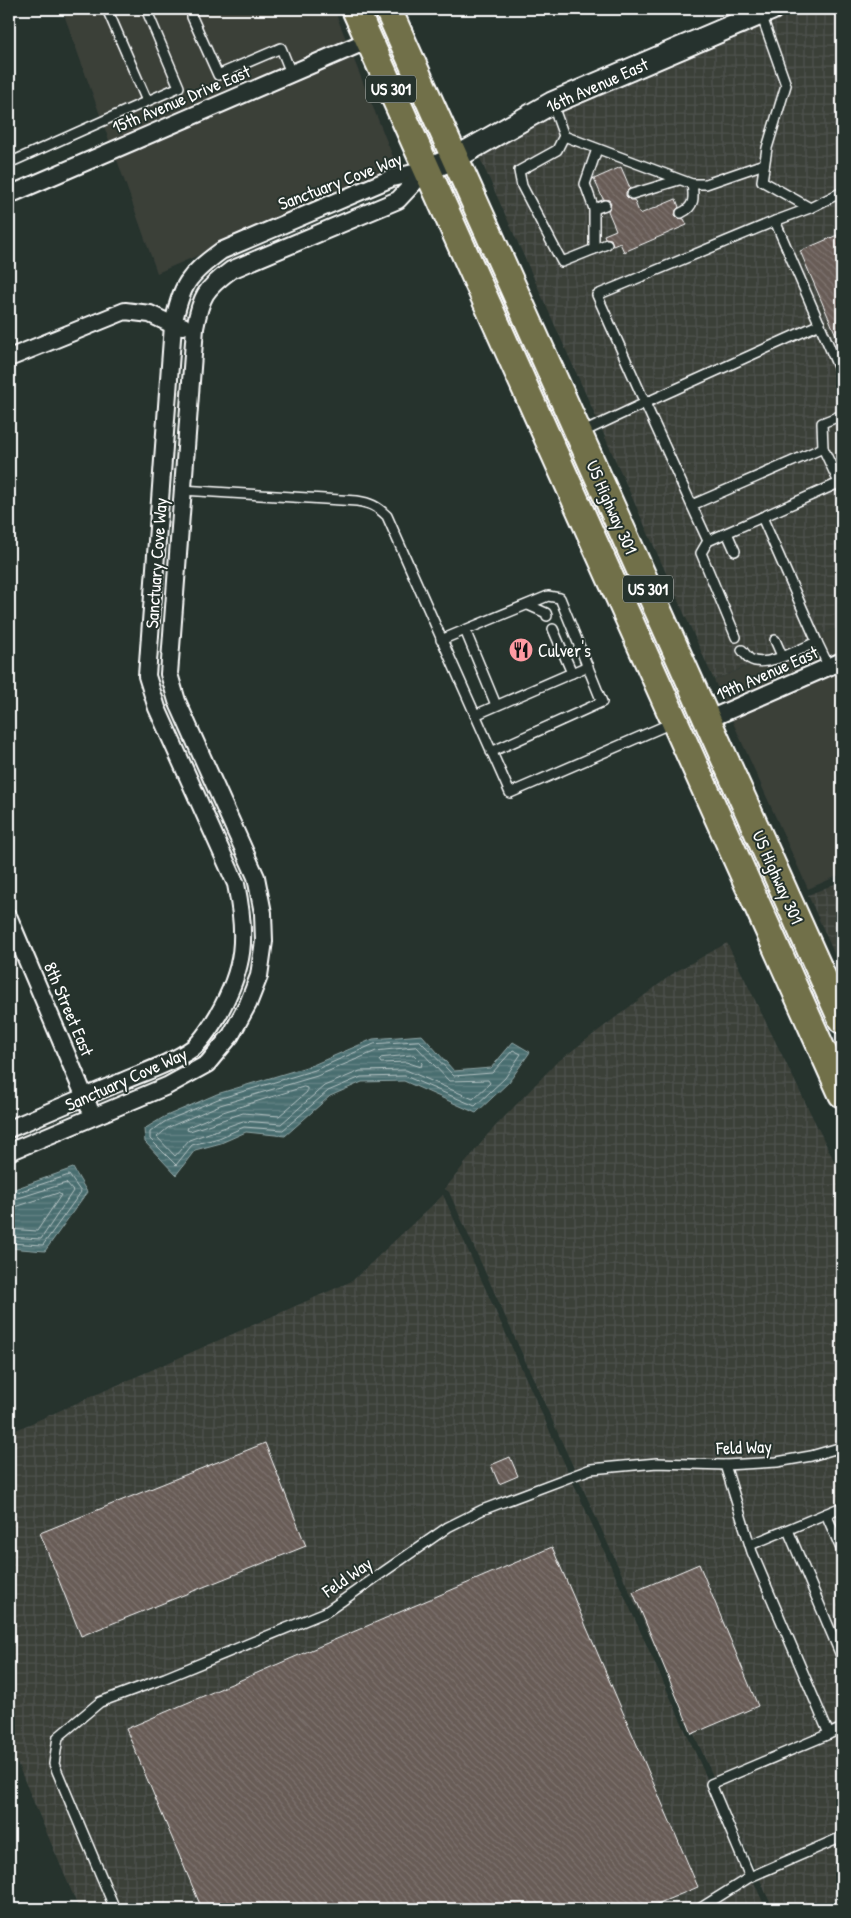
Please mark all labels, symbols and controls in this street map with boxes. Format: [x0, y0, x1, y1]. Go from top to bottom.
street label: 16th Avenue East [542, 51, 653, 119]
street label: 15th Avenue Drive East [108, 58, 255, 139]
road number: US 301 [366, 76, 416, 102]
street label: Sanctuary Cove Way [274, 146, 406, 216]
street label: US Highway 301 [580, 456, 644, 558]
street label: Sanctuary Cove Way [139, 496, 173, 629]
road number: US 301 [623, 576, 673, 602]
restaurant icon: Culver's [508, 637, 534, 663]
place label: Culver's [538, 638, 591, 663]
street label: 19th Avenue East [712, 639, 823, 707]
street label: US Highway 301 [746, 826, 810, 928]
street label: 8th Street East [38, 958, 100, 1061]
street label: Sanctuary Cove Way [61, 1041, 191, 1117]
street label: Feld Way [715, 1434, 773, 1460]
street label: Feld Way [316, 1551, 377, 1604]

